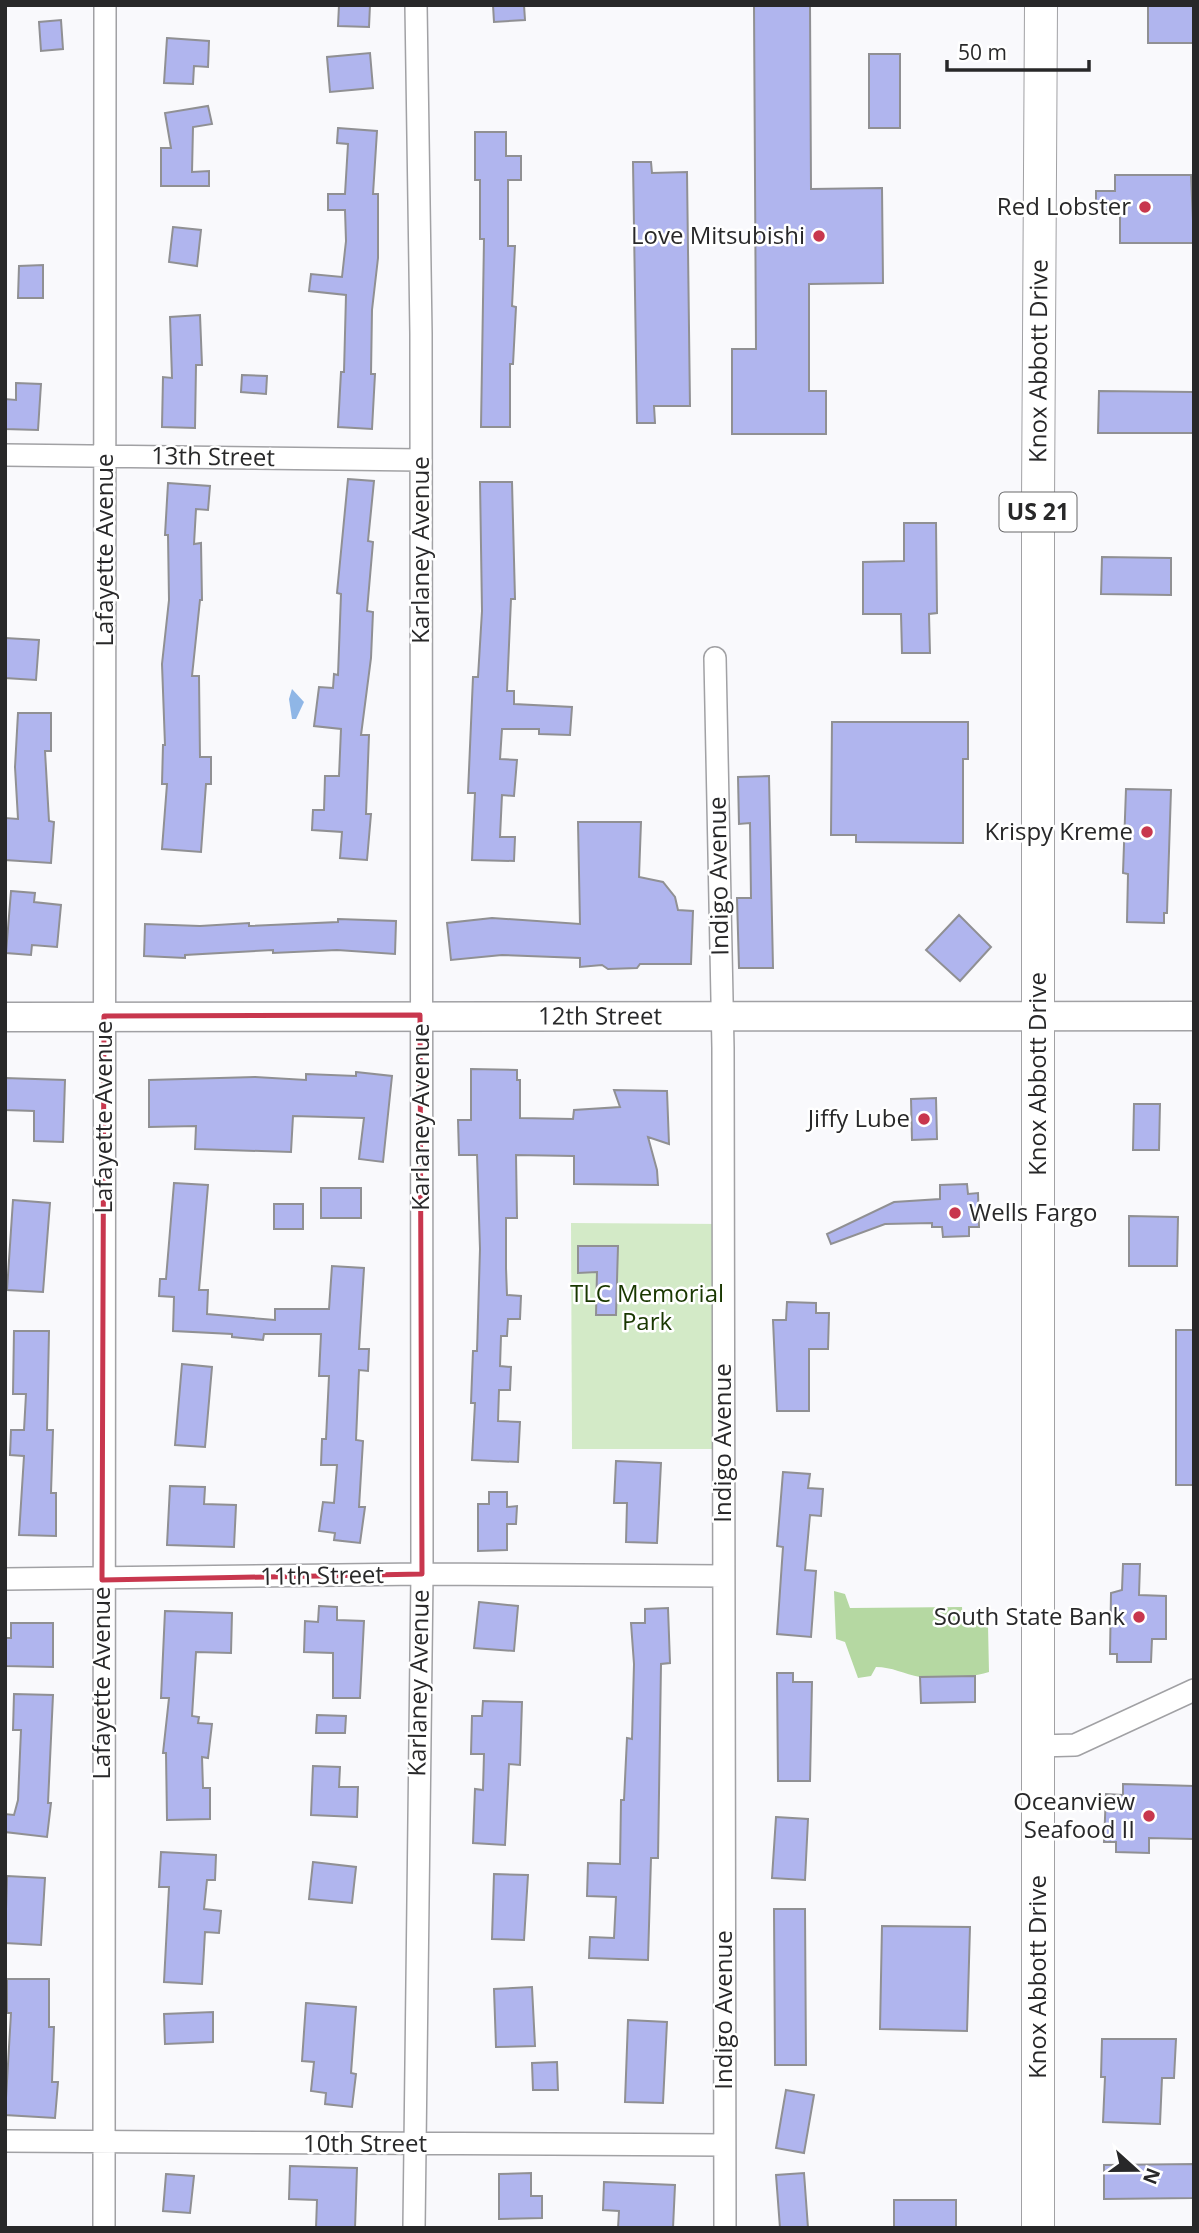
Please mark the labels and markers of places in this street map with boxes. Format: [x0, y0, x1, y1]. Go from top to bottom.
place label: Red Lobster [997, 189, 1131, 222]
marker: Red Lobster [1137, 199, 1153, 215]
place label: Love Mitsubishi [631, 218, 805, 251]
marker: Love Mitsubishi [811, 228, 827, 244]
place label: Krispy Kreme [984, 814, 1133, 847]
marker: Krispy Kreme [1139, 824, 1155, 840]
place label: Jiffy Lube [806, 1101, 910, 1134]
marker: Jiffy Lube [916, 1111, 932, 1127]
place label: Wells Fargo [969, 1195, 1097, 1228]
marker: Wells Fargo [947, 1205, 963, 1221]
place label: South State Bank [934, 1599, 1125, 1632]
marker: South State Bank [1131, 1609, 1147, 1625]
place label: Oceanview Seafood II [1013, 1784, 1135, 1845]
marker: Oceanview Seafood II [1141, 1808, 1157, 1824]

